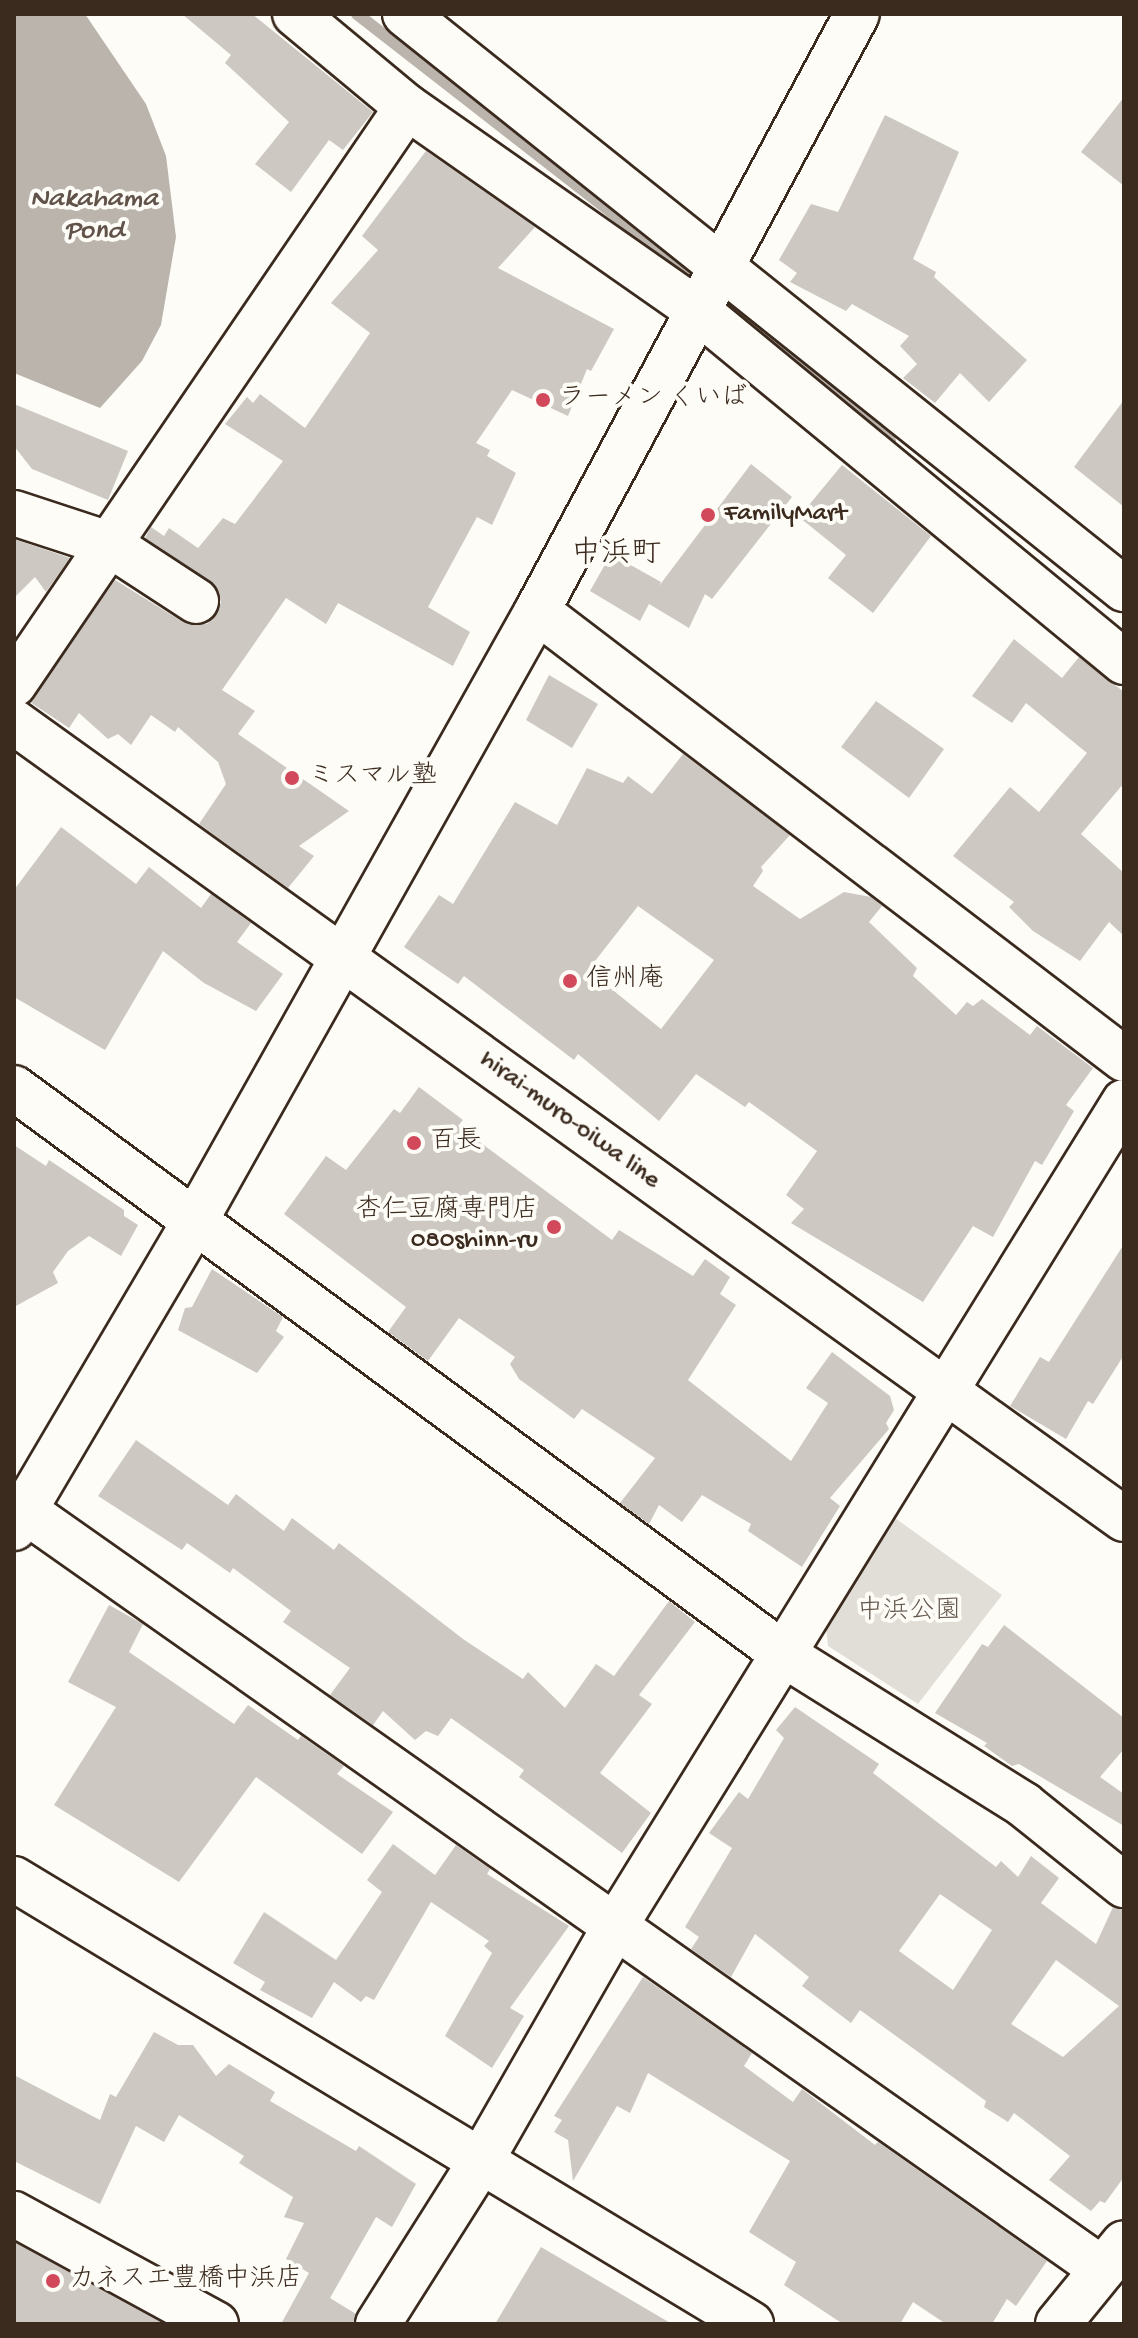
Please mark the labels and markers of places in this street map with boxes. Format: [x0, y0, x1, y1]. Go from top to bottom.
place label: ラーメン くいば [559, 384, 747, 416]
marker: ラーメン くいば [534, 391, 552, 409]
place label: FamilyMart [724, 499, 847, 531]
marker: FamilyMart [699, 506, 717, 524]
place label: ミスマル塾 [308, 762, 438, 794]
marker: ミスマル塾 [283, 769, 301, 787]
place label: 信州庵 [586, 965, 664, 997]
marker: 信州庵 [561, 972, 579, 990]
place label: 百長 [430, 1127, 482, 1159]
marker: 百長 [405, 1134, 423, 1152]
place label: 杏仁豆腐専門店 080shinn-ru [356, 1196, 538, 1258]
marker: 杏仁豆腐専門店 080shinn-ru [545, 1218, 563, 1236]
place label: カネスエ豊橋中浜店 [69, 2265, 303, 2297]
marker: カネスエ豊橋中浜店 [44, 2272, 62, 2290]

